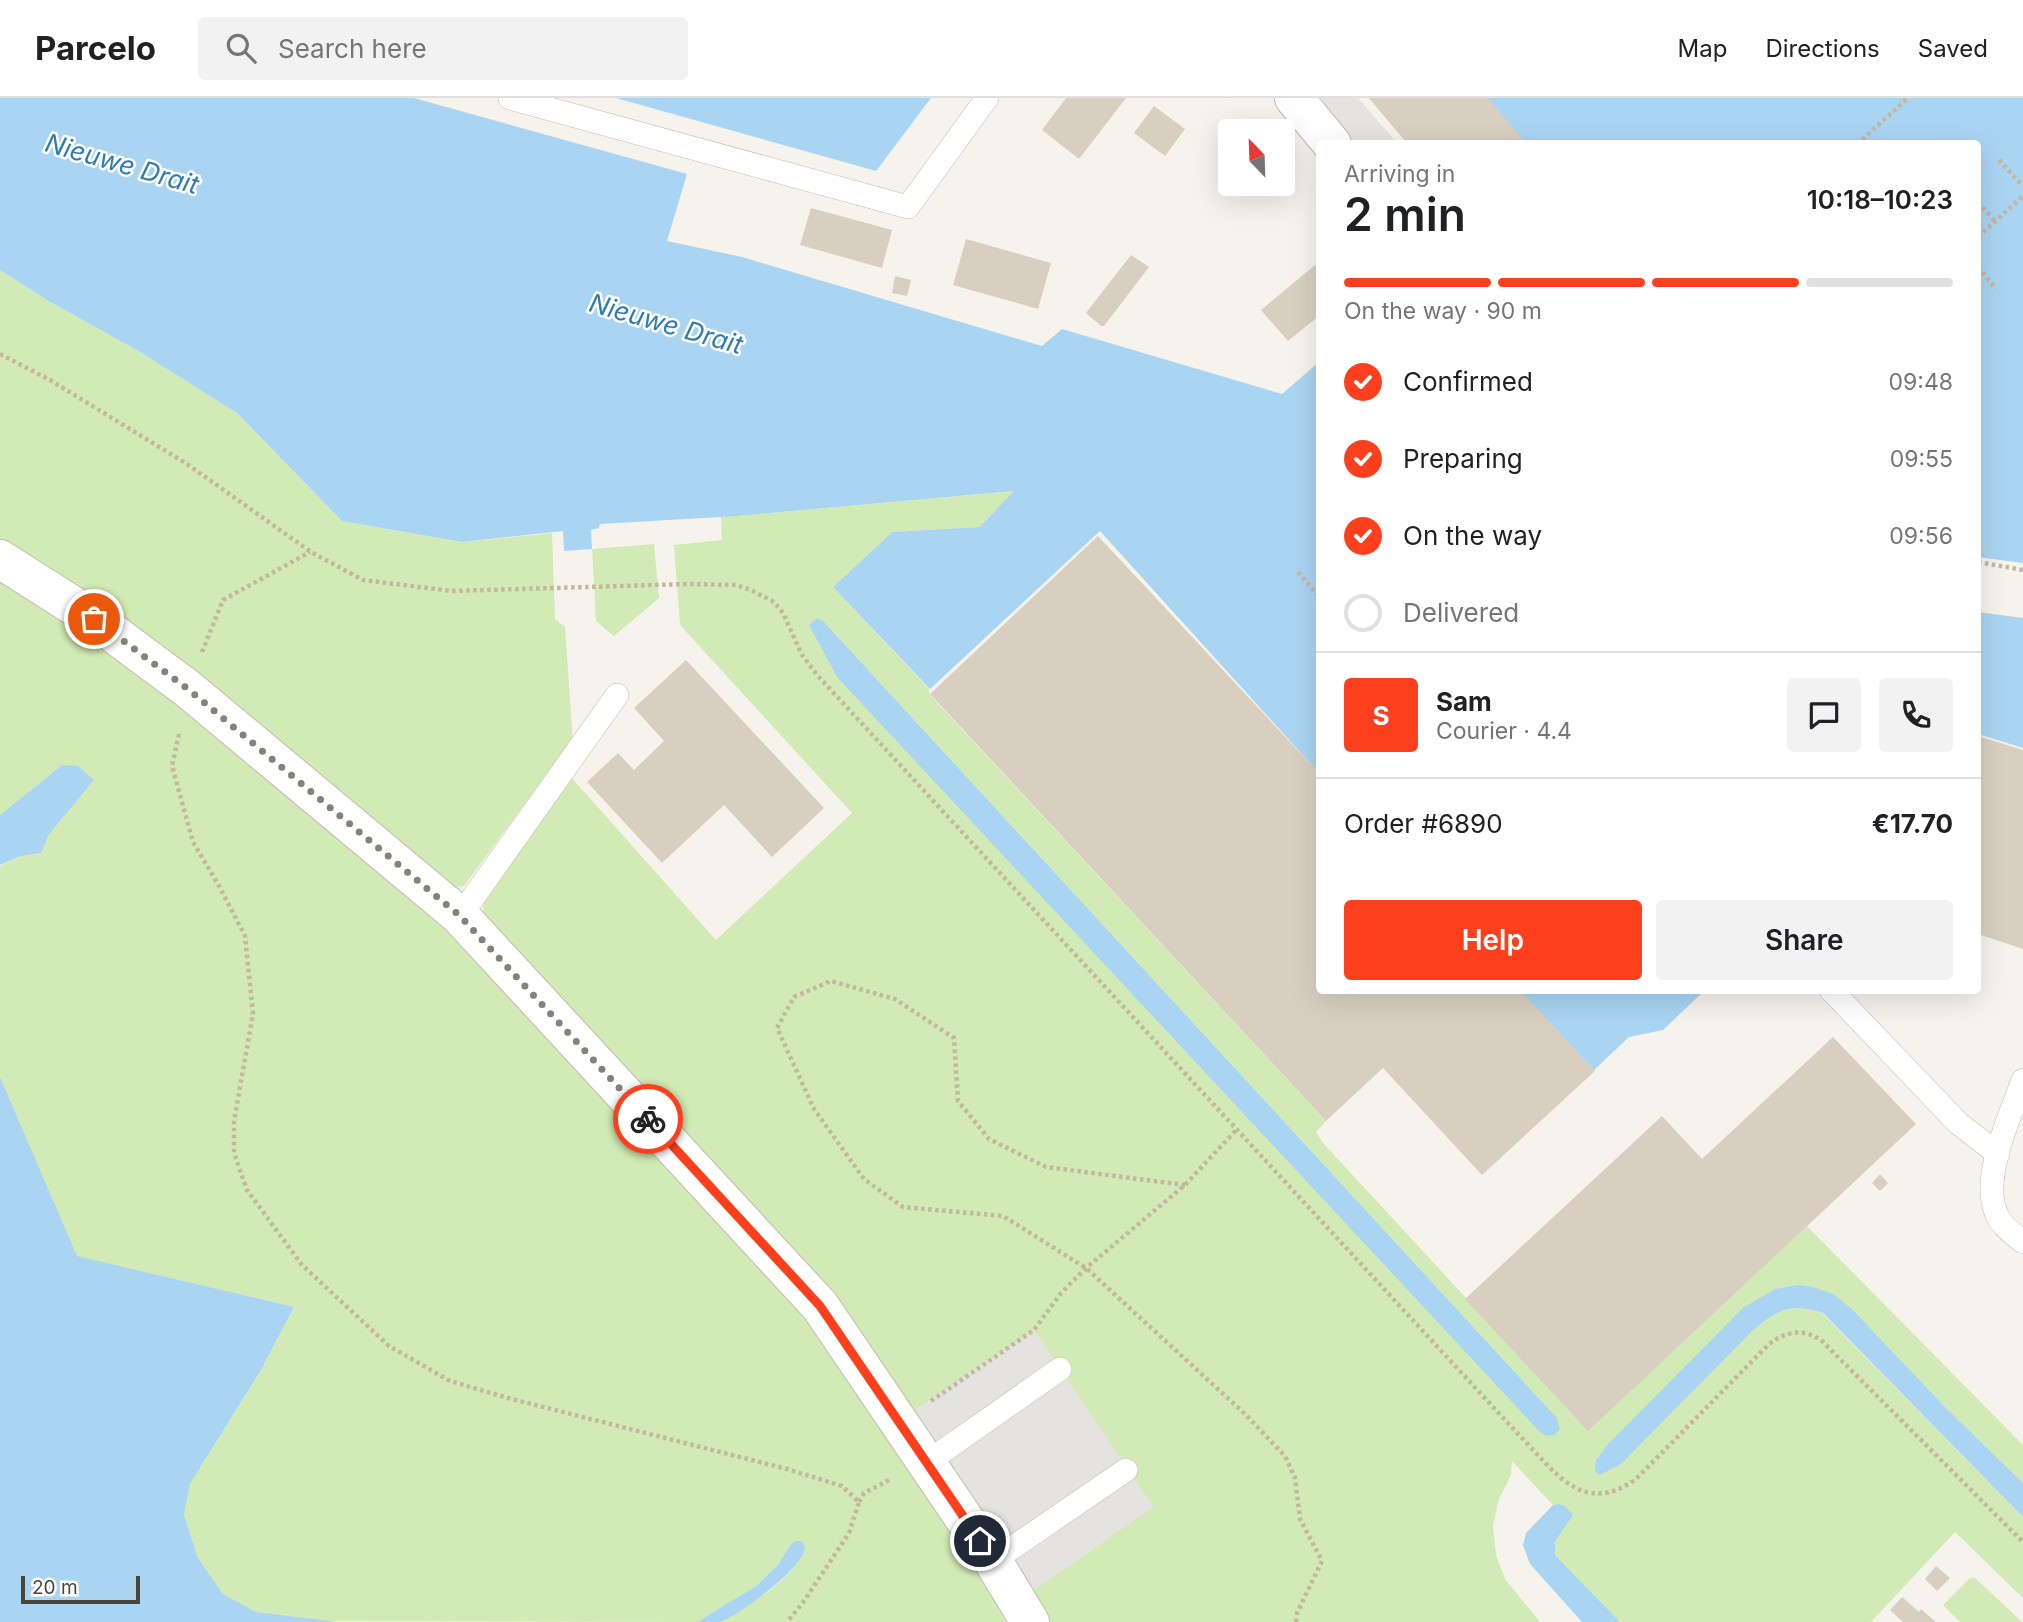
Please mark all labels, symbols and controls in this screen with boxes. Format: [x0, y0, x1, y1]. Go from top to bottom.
search box [198, 17, 688, 80]
text: Parcelo [35, 28, 156, 68]
icon: search [222, 29, 260, 67]
text: Search here [278, 33, 427, 64]
text: Map [1678, 34, 1727, 63]
text: Directions [1765, 34, 1880, 63]
text: Saved [1918, 34, 1988, 63]
north arrow [1218, 119, 1295, 196]
map controls [1218, 119, 1295, 196]
water label: Nieuwe Drait [42, 127, 203, 200]
text: Arriving in [1344, 160, 1455, 188]
text: 10:18–10:23 [1807, 184, 1953, 215]
text: 2 min [1344, 186, 1466, 242]
water label: Nieuwe Drait [586, 287, 747, 360]
text: On the way · 90 m [1344, 297, 1542, 325]
icon: check [1344, 363, 1382, 401]
text: Confirmed [1403, 366, 1533, 397]
text: 09:48 [1889, 368, 1953, 396]
icon: check [1344, 440, 1382, 478]
text: Preparing [1403, 443, 1523, 474]
text: 09:55 [1890, 445, 1953, 473]
icon: check [1344, 517, 1382, 555]
text: On the way [1403, 520, 1542, 551]
text: 09:56 [1889, 522, 1953, 550]
pin [64, 589, 124, 649]
text: Delivered [1403, 597, 1519, 628]
icon: bag [75, 600, 113, 638]
button: chat [1787, 678, 1861, 752]
button: phone [1879, 678, 1953, 752]
text: Sam [1436, 686, 1492, 717]
text: S [1372, 700, 1390, 731]
text: Courier · 4.4 [1436, 717, 1572, 745]
text: Order #6890 [1344, 808, 1503, 839]
text: €17.70 [1872, 808, 1953, 839]
button: Help [1344, 900, 1642, 980]
button: Share [1656, 900, 1953, 980]
courier [613, 1084, 683, 1154]
icon: bike [629, 1100, 667, 1138]
pin [950, 1511, 1010, 1571]
icon: home [961, 1522, 999, 1560]
scale bar [21, 1573, 140, 1605]
text: 20 m [32, 1576, 78, 1599]

